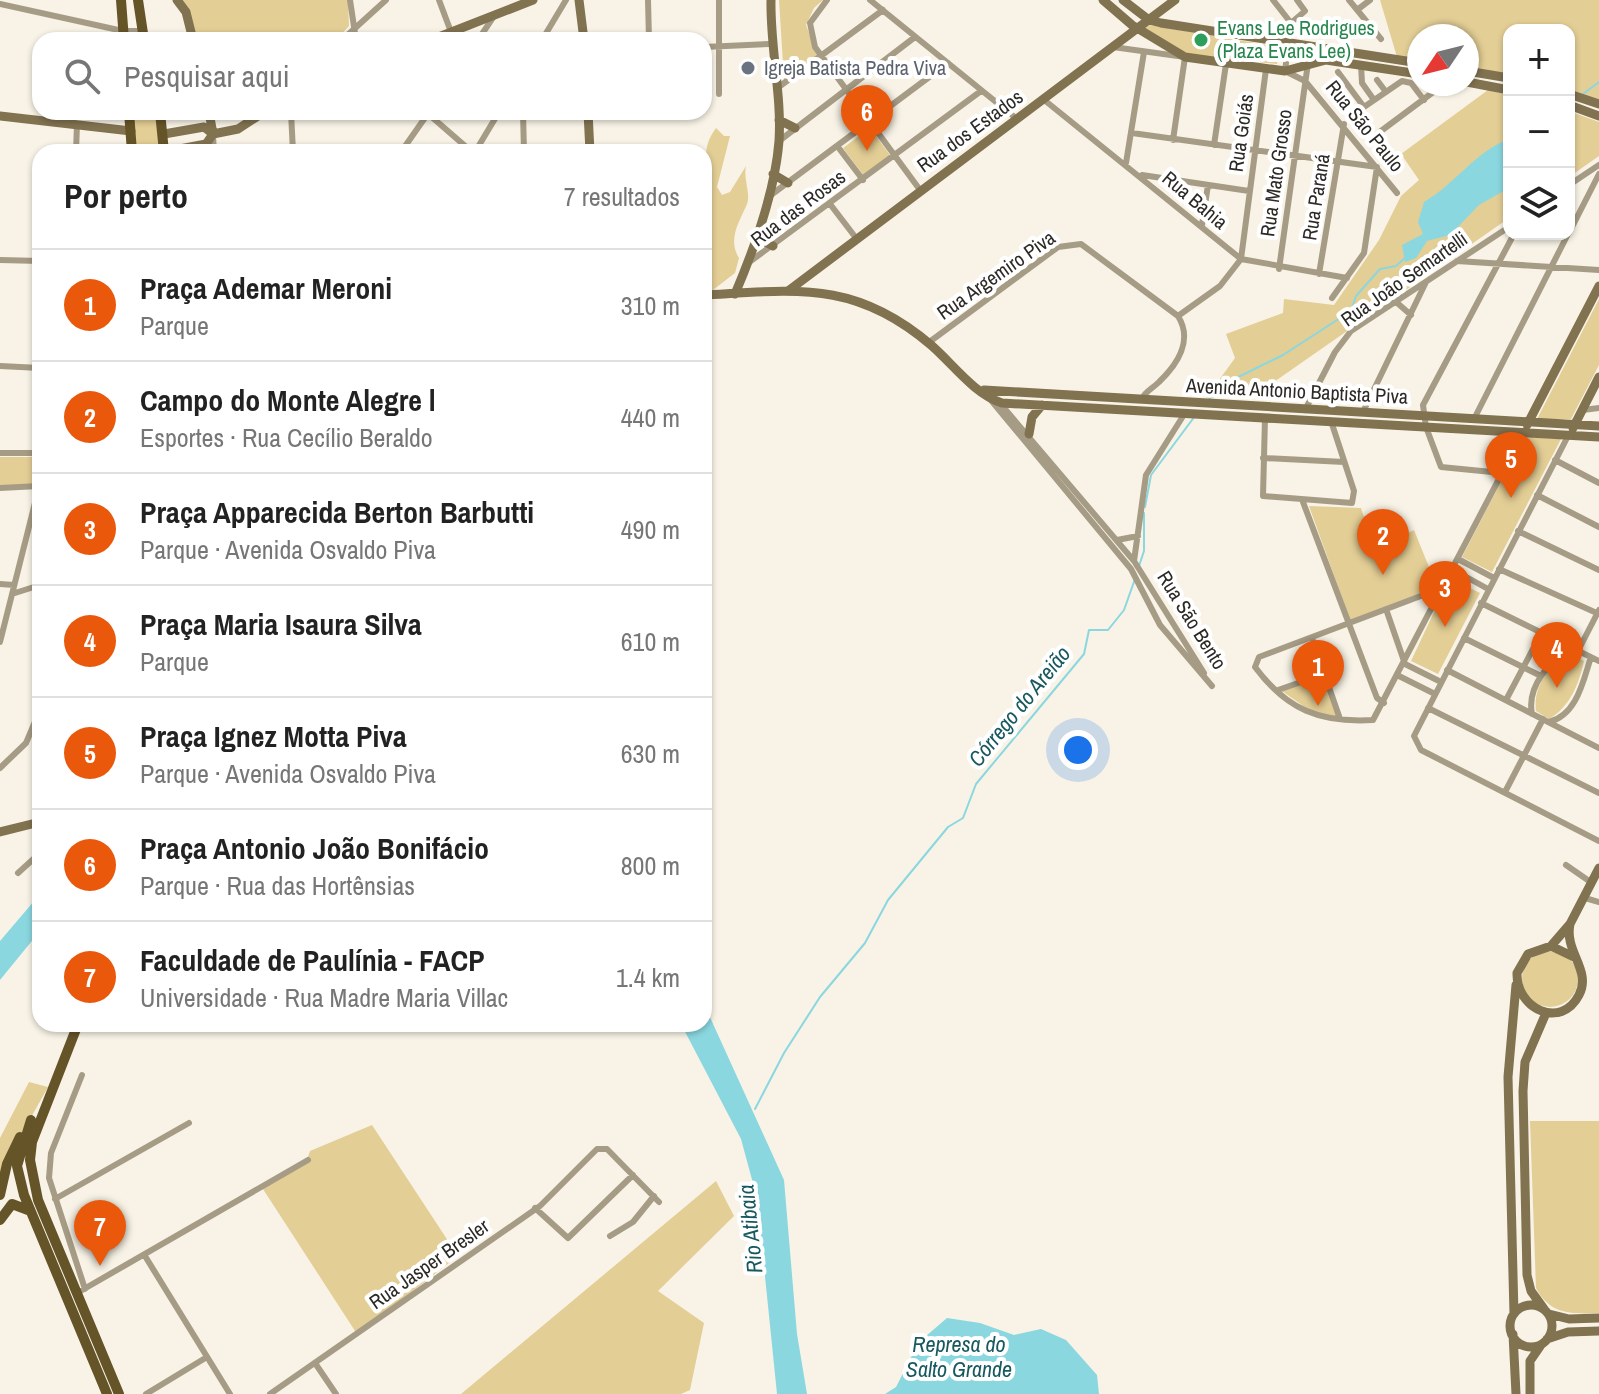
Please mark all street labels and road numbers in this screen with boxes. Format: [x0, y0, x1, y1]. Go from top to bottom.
street label: Rua São Paulo [1320, 74, 1411, 177]
street label: Rua dos Estados [911, 83, 1028, 178]
street label: Rua Goiás [1222, 92, 1259, 174]
street label: Rua Mato Grosso [1253, 107, 1298, 238]
street label: Rua Paraná [1295, 152, 1336, 242]
street label: Rua das Rosas [745, 163, 851, 252]
street label: Rua Bahia [1157, 164, 1234, 235]
street label: Rua Argemiro Piva [931, 224, 1060, 325]
street label: Rua João Semartelli [1335, 225, 1472, 332]
street label: Avenida Antonio Baptista Piva [1184, 371, 1409, 410]
street label: Rua São Bento [1151, 565, 1233, 674]
street label: Rua Jasper Bresler [363, 1212, 494, 1315]

